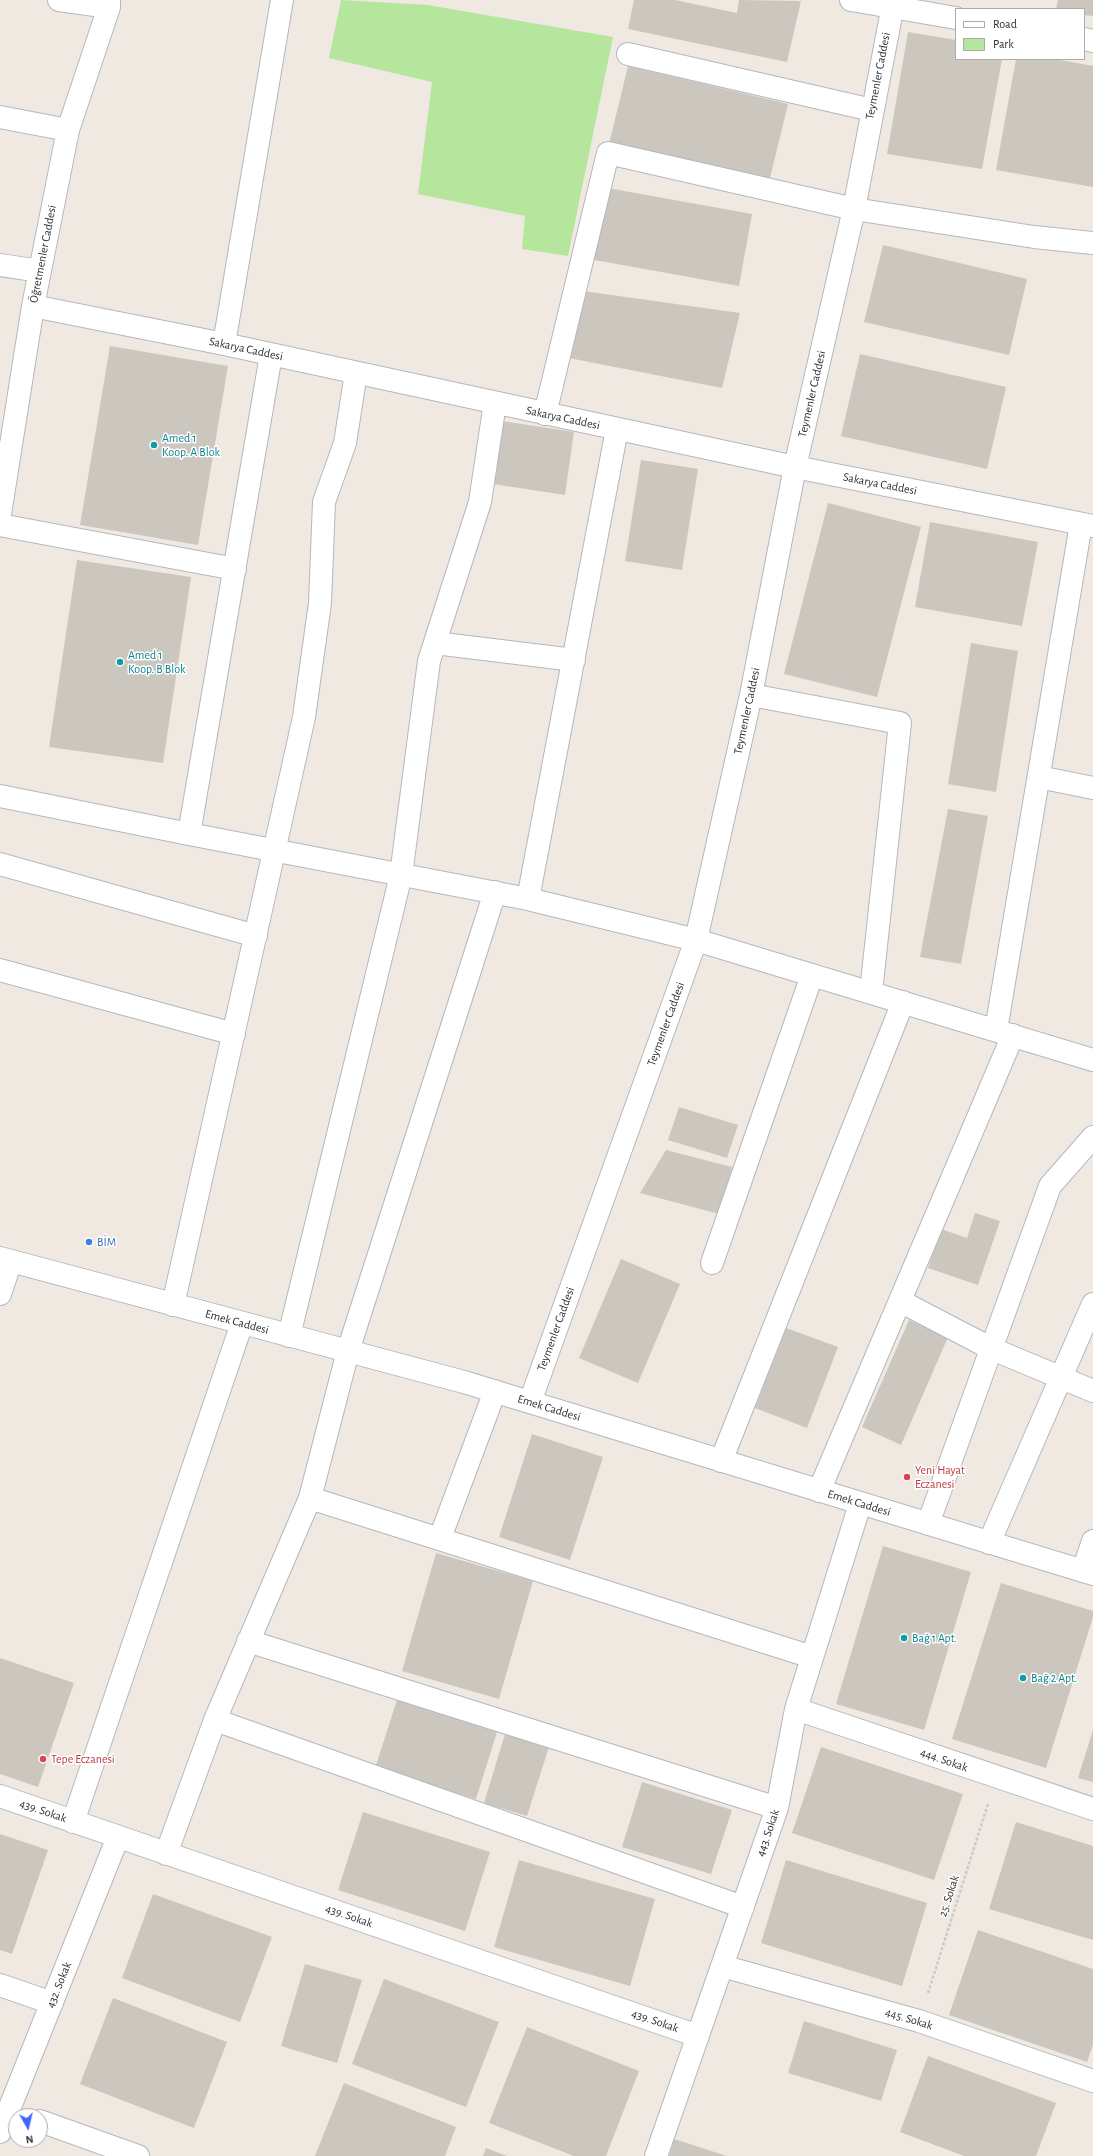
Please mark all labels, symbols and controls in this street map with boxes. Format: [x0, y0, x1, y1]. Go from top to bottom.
legend [955, 8, 1085, 60]
text: Road [993, 18, 1017, 30]
street label: Teymenler Caddesi [862, 31, 894, 121]
text: Park [993, 38, 1014, 50]
street label: Öğretmenler Caddesi [26, 204, 60, 304]
street label: Sakarya Caddesi [208, 334, 284, 364]
street label: Teymenler Caddesi [795, 349, 829, 439]
street label: Sakarya Caddesi [525, 403, 601, 433]
place label: Amed 1 Koop. A Blok [162, 431, 220, 459]
marker: Amed 1 Koop. A Blok [149, 440, 159, 450]
street label: Sakarya Caddesi [842, 470, 918, 498]
place label: Amed 1 Koop. B Blok [128, 648, 186, 676]
marker: Amed 1 Koop. B Blok [115, 657, 125, 667]
street label: Teymenler Caddesi [731, 666, 763, 756]
street label: Teymenler Caddesi [644, 980, 688, 1068]
place label: BİM [97, 1235, 116, 1249]
marker: BİM [84, 1237, 94, 1247]
street label: Teymenler Caddesi [534, 1285, 578, 1373]
street label: Emek Caddesi [204, 1307, 270, 1337]
street label: Emek Caddesi [516, 1392, 582, 1424]
place label: Yeni Hayat Eczanesi [915, 1463, 965, 1491]
marker: Yeni Hayat Eczanesi [902, 1472, 912, 1482]
street label: Emek Caddesi [826, 1487, 892, 1519]
place label: Bağ 1 Apt. [912, 1631, 957, 1645]
marker: Bağ 1 Apt. [899, 1633, 909, 1643]
place label: Bağ 2 Apt. [1031, 1671, 1077, 1685]
marker: Bağ 2 Apt. [1018, 1673, 1028, 1683]
street label: 444. Sokak [918, 1745, 970, 1775]
place label: Tepe Eczanesi [51, 1752, 115, 1766]
marker: Tepe Eczanesi [38, 1754, 48, 1764]
street label: 439. Sokak [18, 1796, 68, 1826]
street label: 443. Sokak [753, 1808, 783, 1858]
street label: 25. Sokak [936, 1873, 962, 1919]
street label: 439. Sokak [324, 1901, 374, 1931]
street label: 432. Sokak [43, 1960, 75, 2010]
street label: 445. Sokak [884, 2005, 934, 2033]
street label: 439. Sokak [630, 2006, 680, 2036]
north arrow [8, 2108, 48, 2148]
text: N [25, 2133, 34, 2145]

